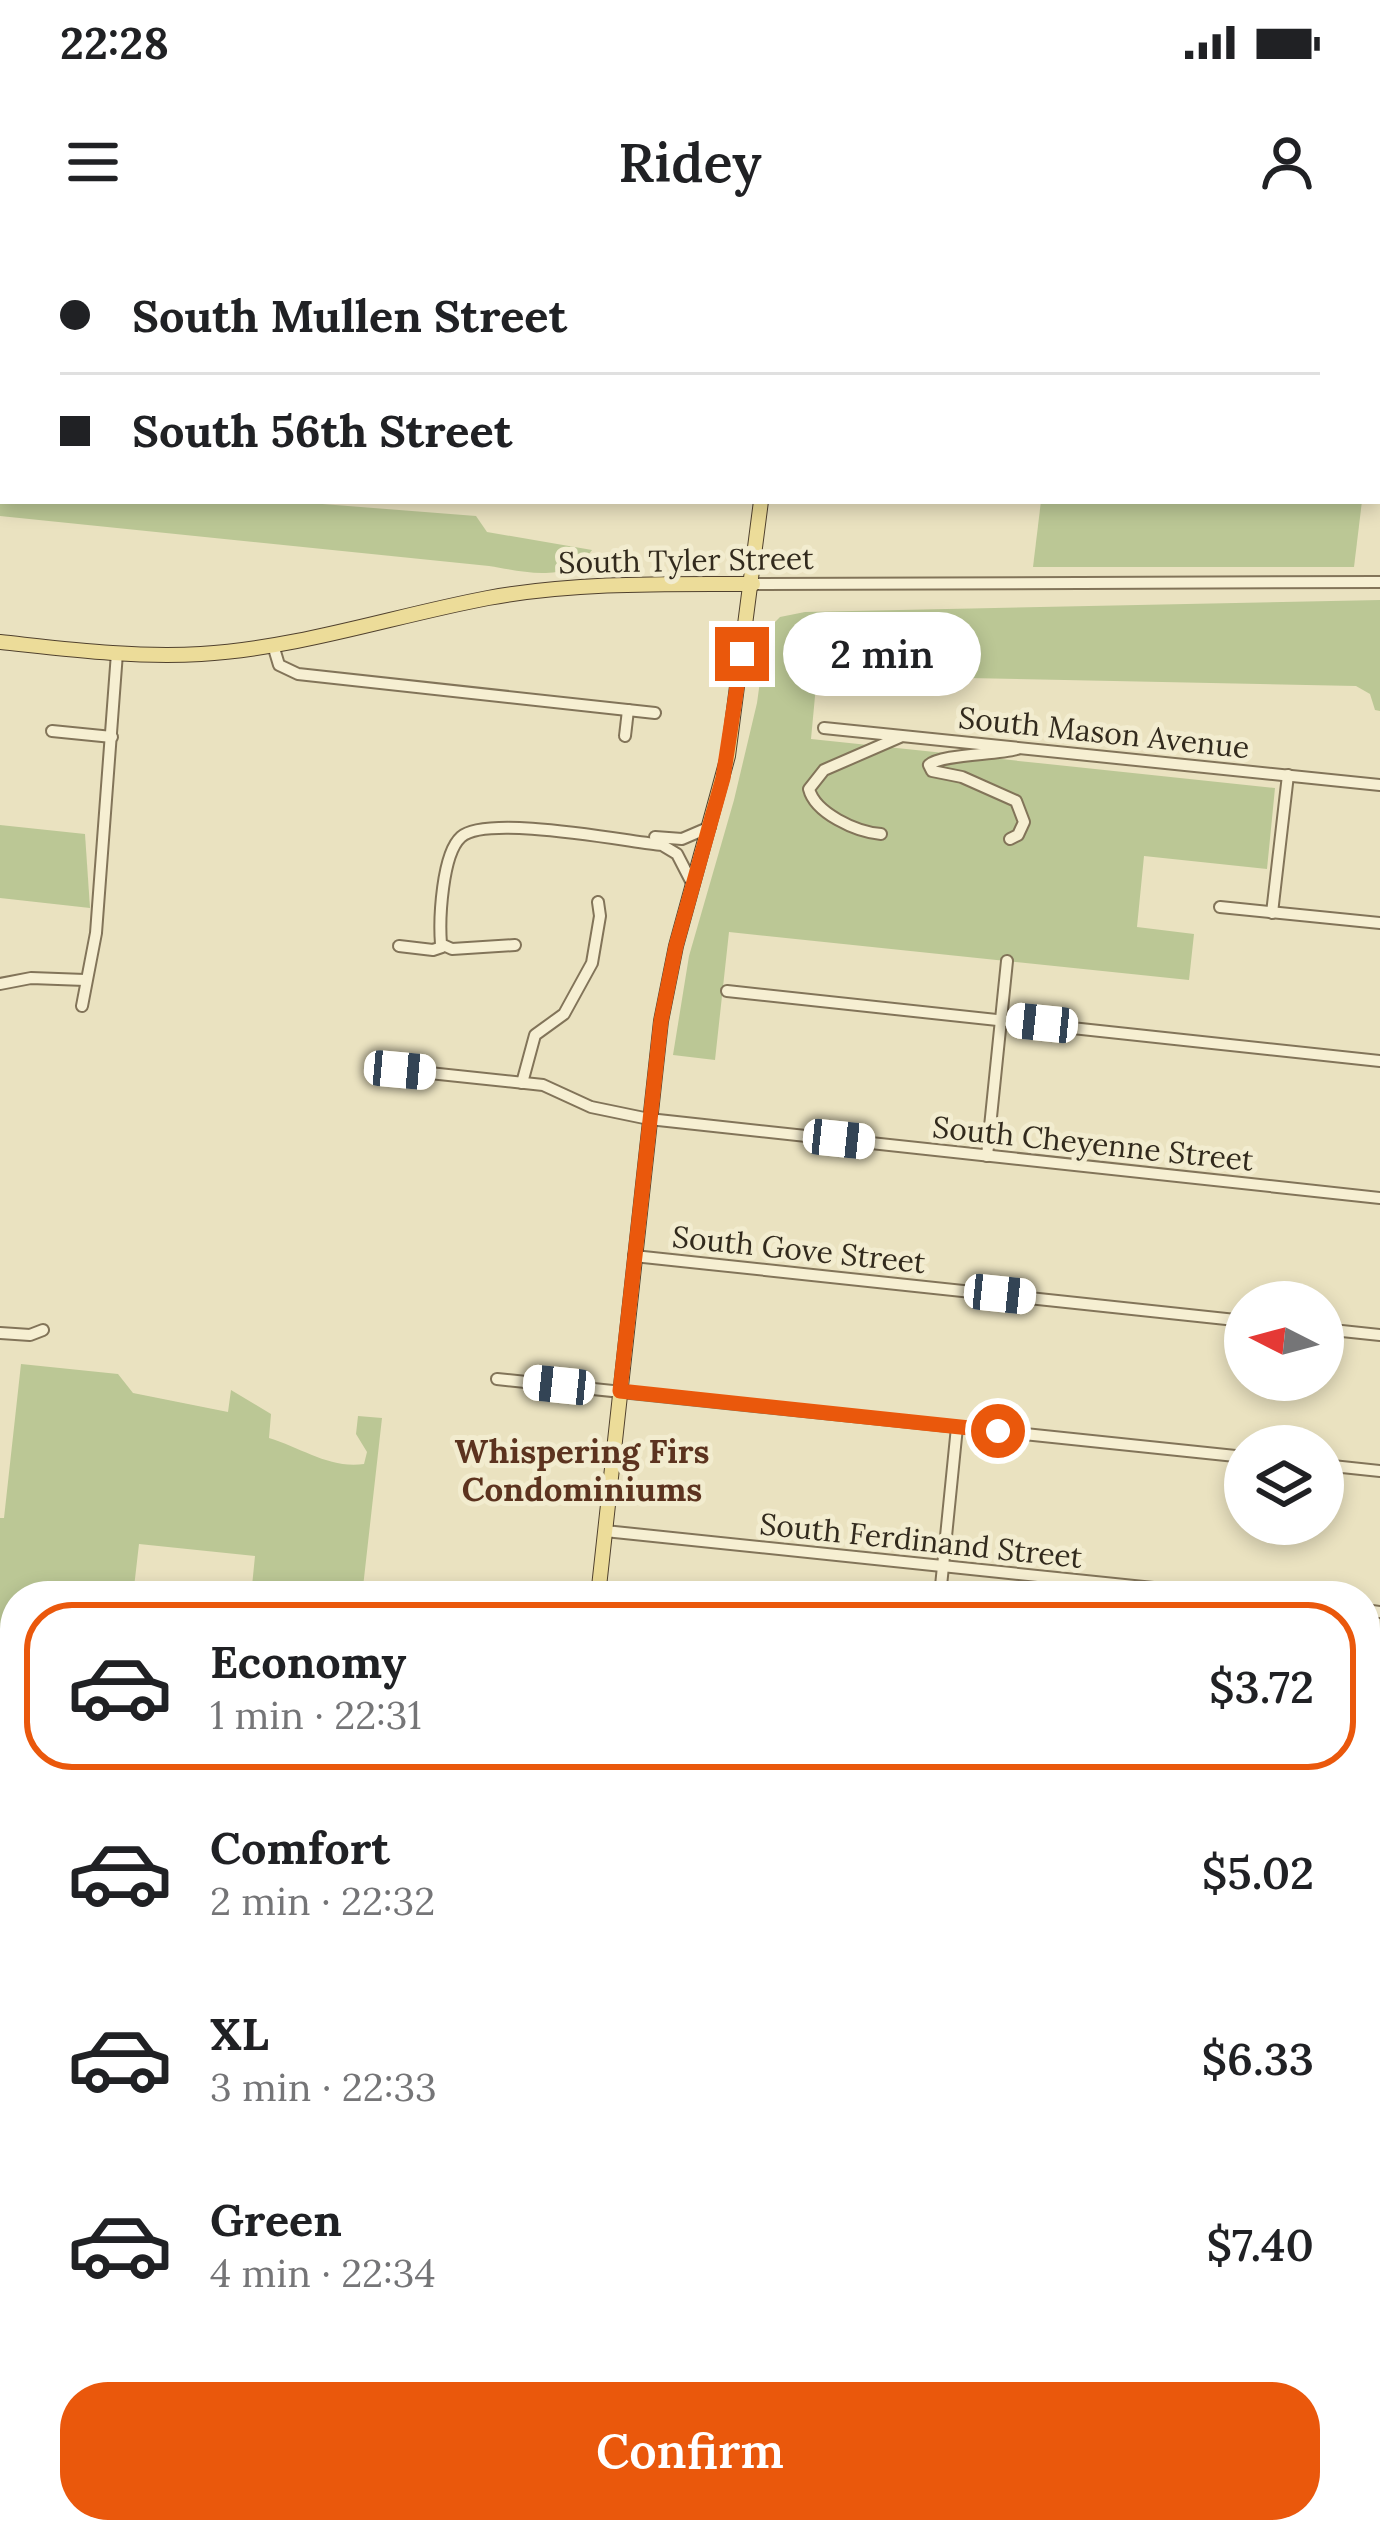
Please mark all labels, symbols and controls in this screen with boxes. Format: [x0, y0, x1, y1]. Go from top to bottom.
text: 22:28 [60, 14, 169, 71]
text: Ridey [618, 128, 762, 197]
icon: menu [60, 129, 126, 195]
icon: person [1254, 129, 1320, 195]
text: South Mullen Street [132, 287, 567, 344]
text: South 56th Street [132, 402, 512, 459]
street label: South Tyler Street [558, 539, 814, 582]
callout: 2 min [784, 612, 982, 696]
route end [715, 627, 769, 681]
text: 2 min [830, 629, 934, 679]
street label: South Mason Avenue [957, 698, 1251, 766]
car [1004, 1001, 1080, 1045]
car [363, 1049, 437, 1091]
street label: South Cheyenne Street [931, 1107, 1256, 1180]
car [801, 1117, 877, 1161]
street label: South Gove Street [671, 1217, 928, 1281]
car [962, 1272, 1038, 1316]
north arrow [1224, 1281, 1344, 1401]
map controls [1224, 1281, 1344, 1545]
car [521, 1363, 597, 1407]
route start [971, 1404, 1025, 1458]
button: layers [1224, 1425, 1344, 1545]
district label: Whispering Firs Condominiums [455, 1430, 709, 1510]
street label: South Ferdinand Street [758, 1504, 1085, 1576]
icon: car [66, 1632, 174, 1740]
text: Economy [210, 1633, 406, 1690]
text: $3.72 [1209, 1658, 1314, 1715]
text: 1 min · 22:31 [210, 1690, 422, 1740]
icon: car [66, 1818, 174, 1926]
text: Comfort [210, 1819, 390, 1876]
text: $5.02 [1202, 1844, 1314, 1901]
text: 2 min · 22:32 [210, 1876, 435, 1926]
icon: car [66, 2004, 174, 2112]
text: XL [210, 2005, 269, 2062]
text: $6.33 [1202, 2030, 1314, 2087]
text: 3 min · 22:33 [210, 2062, 437, 2112]
icon: car [66, 2190, 174, 2298]
text: Green [210, 2191, 342, 2248]
text: $7.40 [1206, 2216, 1314, 2273]
text: 4 min · 22:34 [210, 2248, 436, 2298]
button: Confirm [60, 2382, 1320, 2520]

